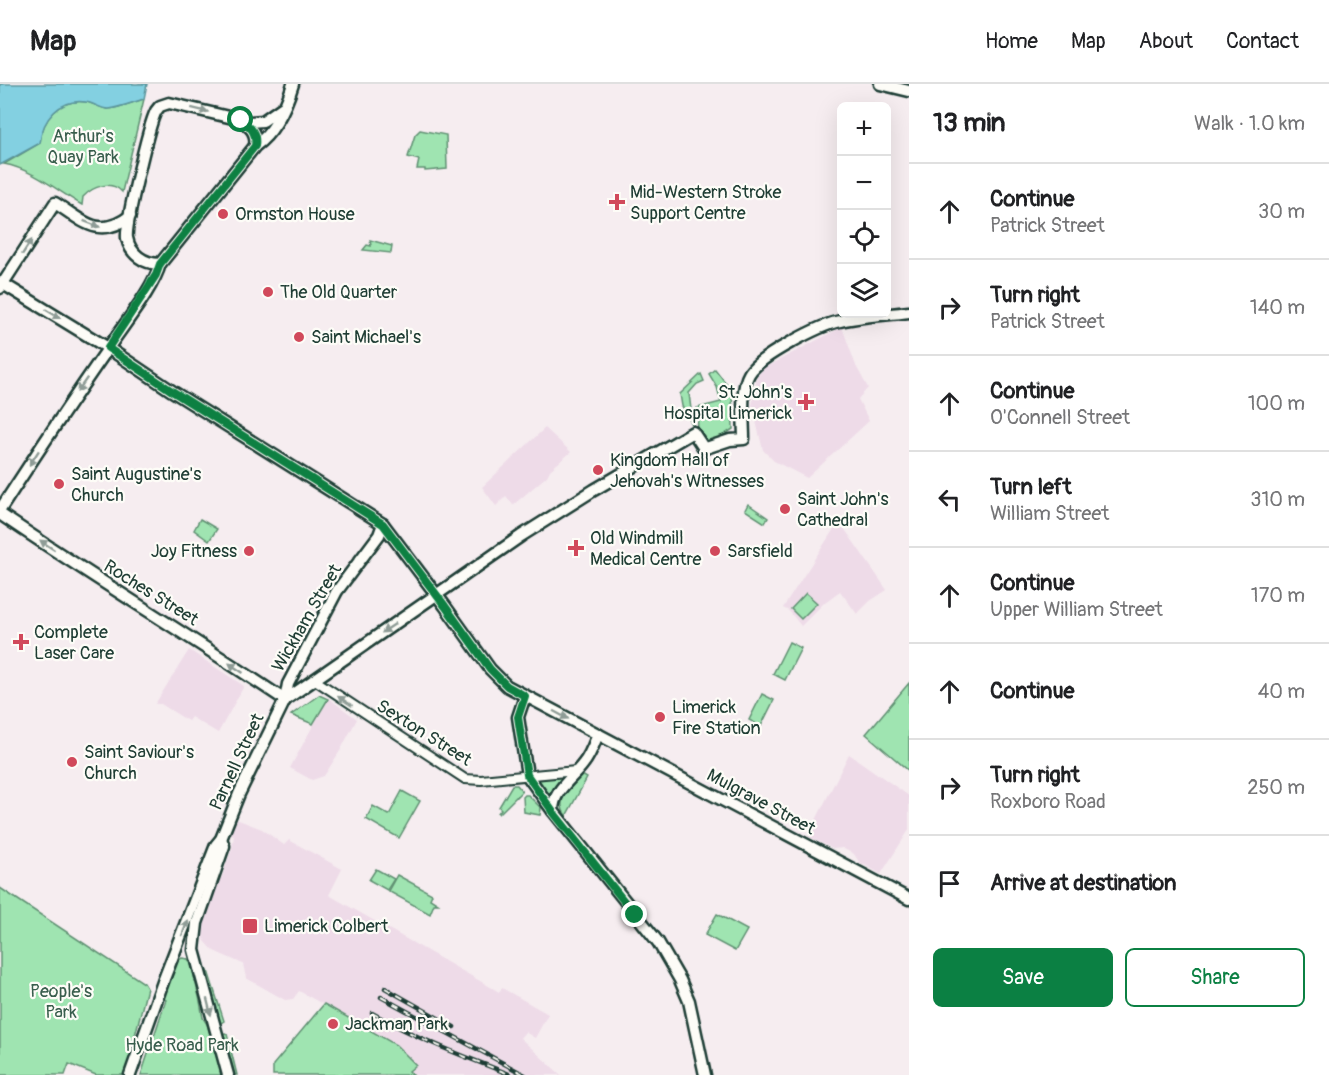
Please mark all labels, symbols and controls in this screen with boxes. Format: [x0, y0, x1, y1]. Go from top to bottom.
text: Map [30, 24, 76, 59]
text: Home [985, 28, 1038, 55]
text: Map [1071, 28, 1106, 55]
text: About [1139, 28, 1193, 55]
text: Contact [1226, 28, 1299, 55]
map controls [837, 102, 891, 318]
button: + [837, 102, 891, 156]
one-way arrow [191, 106, 209, 115]
route start [227, 106, 253, 132]
text: 13 min [933, 107, 1006, 139]
text: Walk · 1.0 km [1194, 111, 1305, 136]
park label: Arthur's Quay Park [47, 125, 119, 169]
button: − [837, 156, 891, 210]
place label: Mid-Western Stroke Support Centre [630, 181, 782, 225]
text: Continue [990, 185, 1074, 213]
marker: Mid-Western Stroke Support Centre [608, 193, 626, 211]
icon: ahead [933, 195, 966, 228]
text: 30 m [1258, 199, 1305, 224]
place label: Ormston House [235, 203, 355, 226]
marker: Ormston House [216, 207, 230, 221]
button: locate [837, 210, 891, 264]
text: Patrick Street [990, 213, 1105, 238]
one-way arrow [83, 219, 101, 229]
one-way arrow [21, 239, 32, 255]
button: layers [837, 264, 891, 318]
place label: The Old Quarter [280, 281, 398, 304]
text: Turn right [990, 281, 1080, 309]
marker: The Old Quarter [261, 285, 275, 299]
icon: right [933, 291, 966, 324]
text: 140 m [1250, 295, 1305, 320]
one-way arrow [44, 309, 61, 320]
text: Patrick Street [990, 309, 1105, 334]
place label: Saint Michael's [311, 326, 421, 349]
marker: Saint Michael's [292, 330, 306, 344]
one-way arrow [77, 377, 88, 393]
text: Continue [990, 377, 1074, 405]
place label: St. John's Hospital Limerick [663, 381, 792, 425]
icon: ahead [933, 387, 966, 420]
text: 100 m [1248, 391, 1305, 416]
marker: St. John's Hospital Limerick [797, 393, 815, 411]
text: O'Connell Street [990, 405, 1130, 430]
one-way arrow [29, 449, 40, 466]
place label: Kingdom Hall of Jehovah's Witnesses [610, 449, 764, 493]
place label: Saint Augustine's Church [71, 463, 201, 507]
marker: Kingdom Hall of Jehovah's Witnesses [591, 463, 605, 477]
text: Turn left [990, 473, 1072, 501]
marker: Saint Augustine's Church [52, 477, 66, 491]
icon: left [933, 483, 966, 516]
text: 310 m [1250, 487, 1305, 512]
place label: Saint John's Cathedral [797, 488, 889, 532]
text: William Street [990, 501, 1109, 526]
marker: Saint John's Cathedral [778, 502, 792, 516]
place label: Old Windmill Medical Centre [590, 527, 702, 571]
marker: Old Windmill Medical Centre [567, 539, 585, 557]
one-way arrow [39, 540, 55, 551]
place label: Joy Fitness [151, 540, 237, 563]
place label: Sarsfield [727, 540, 793, 563]
marker: Joy Fitness [242, 544, 256, 558]
marker: Sarsfield [708, 544, 722, 558]
street label: Roches Street [99, 555, 203, 632]
street label: Wickham Street [267, 559, 348, 676]
text: Continue [990, 569, 1074, 597]
icon: ahead [933, 579, 966, 612]
text: 170 m [1251, 583, 1305, 608]
text: Upper William Street [990, 597, 1163, 622]
place label: Complete Laser Care [34, 621, 114, 665]
one-way arrow [381, 622, 397, 634]
marker: Complete Laser Care [12, 633, 30, 651]
one-way arrow [229, 662, 245, 674]
icon: ahead [933, 675, 966, 708]
text: Continue [990, 677, 1074, 705]
text: 40 m [1258, 679, 1305, 704]
street label: Sexton Street [372, 695, 477, 772]
one-way arrow [337, 696, 353, 707]
place label: Limerick Fire Station [672, 696, 761, 740]
street label: Parnell Street [205, 709, 270, 814]
one-way arrow [553, 710, 570, 720]
marker: Limerick Fire Station [653, 710, 667, 724]
place label: Saint Saviour's Church [84, 741, 194, 785]
marker: Saint Saviour's Church [65, 755, 79, 769]
text: Turn right [990, 761, 1080, 789]
street label: Mulgrave Street [703, 764, 820, 841]
icon: right [933, 771, 966, 804]
text: 250 m [1247, 775, 1305, 800]
text: Roxboro Road [990, 789, 1106, 814]
icon: arrive [933, 867, 966, 900]
text: Arrive at destination [990, 869, 1176, 897]
route end [621, 901, 647, 927]
place label: Limerick Colbert [264, 915, 389, 938]
marker: Limerick Colbert [241, 917, 259, 935]
one-way arrow [180, 919, 190, 937]
button: Save [933, 948, 1113, 1007]
button: Share [1125, 948, 1305, 1007]
park label: People's Park [30, 980, 92, 1024]
one-way arrow [205, 998, 215, 1016]
place label: Jackman Park [345, 1013, 449, 1036]
marker: Jackman Park [326, 1017, 340, 1031]
park label: Hyde Road Park [125, 1034, 239, 1057]

